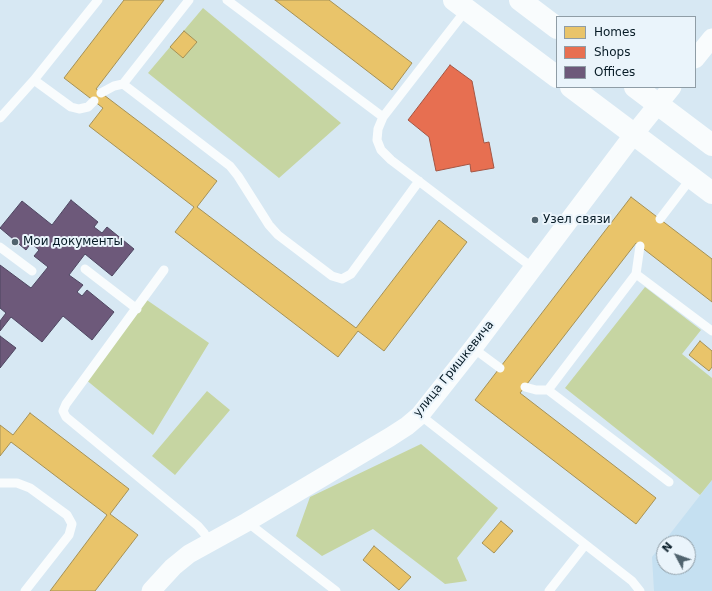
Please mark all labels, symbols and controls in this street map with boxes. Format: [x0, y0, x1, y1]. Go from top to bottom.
legend [556, 16, 696, 88]
text: Homes [594, 25, 636, 39]
text: Shops [594, 45, 630, 59]
text: Offices [594, 65, 635, 79]
place label: Узел связи [543, 213, 611, 227]
marker: Узел связи [530, 215, 540, 225]
place label: Мои документы [23, 235, 123, 249]
marker: Мои документы [10, 237, 20, 247]
street label: улица Гришкевича [411, 318, 497, 420]
north arrow [656, 535, 696, 575]
text: N [659, 540, 675, 555]

